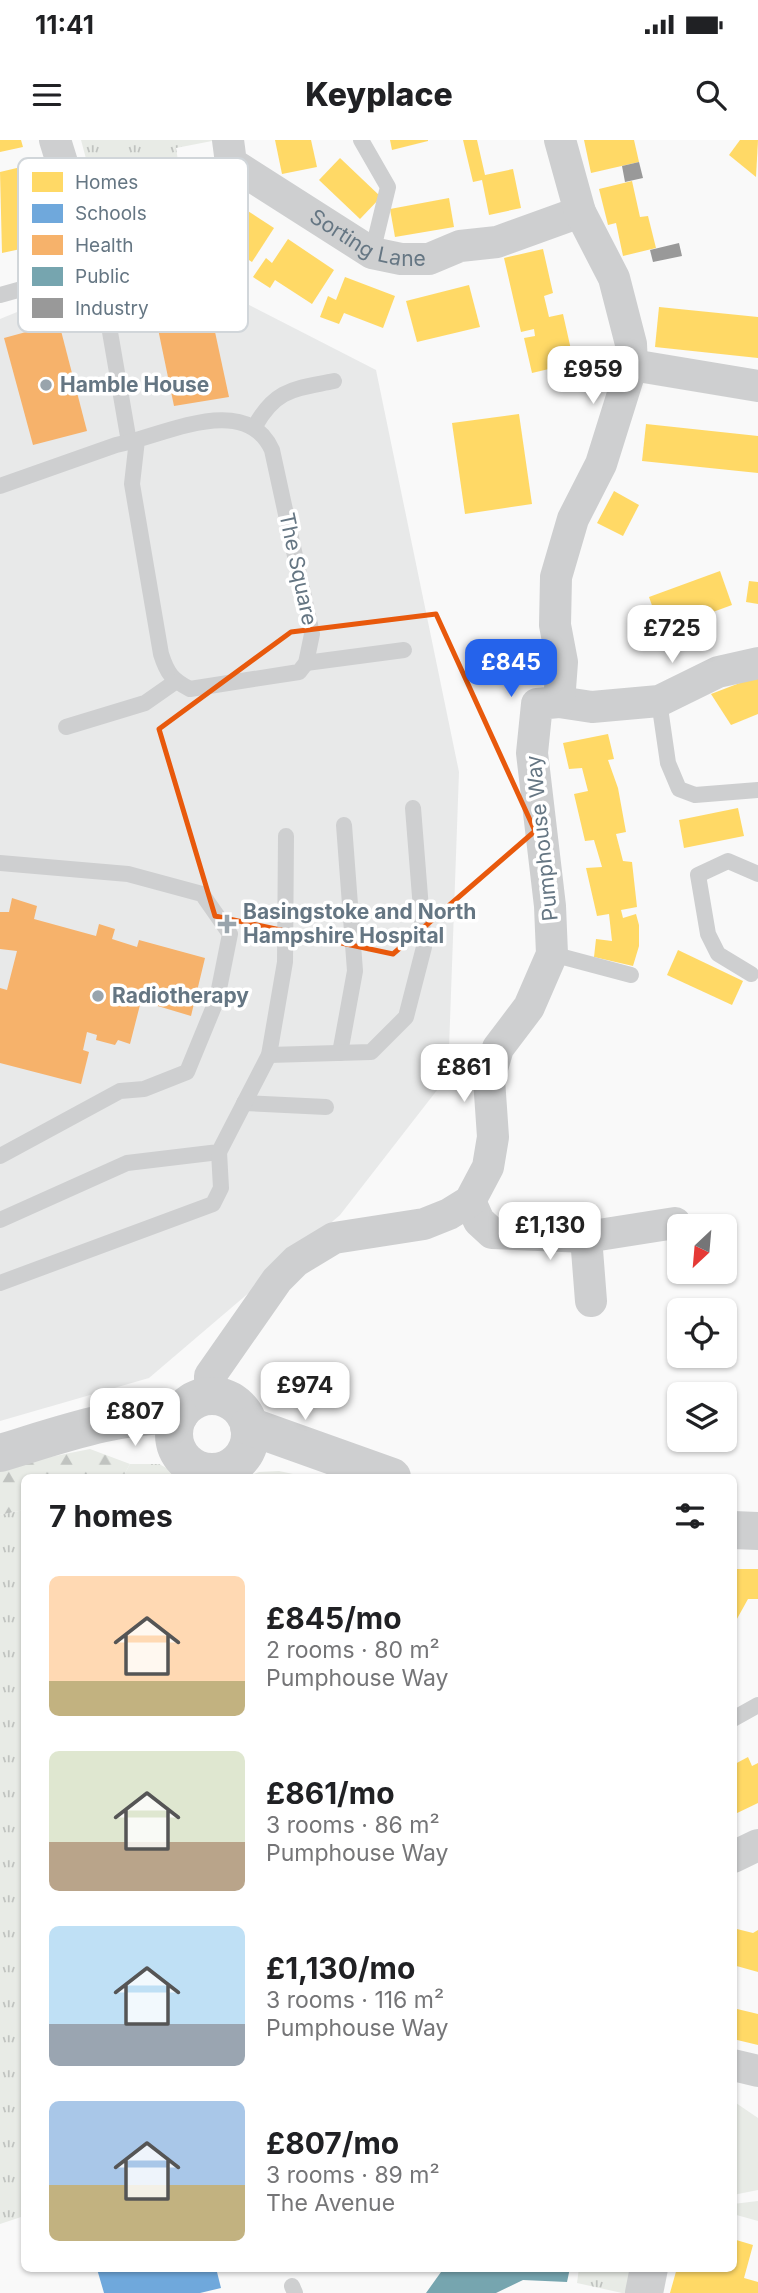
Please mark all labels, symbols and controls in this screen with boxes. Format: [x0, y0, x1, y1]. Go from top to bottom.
text: 11:41 [35, 9, 94, 40]
text: Keyplace [305, 75, 453, 114]
icon: menu [28, 76, 66, 114]
icon: search [692, 76, 730, 114]
legend [18, 158, 248, 332]
text: Homes [75, 171, 138, 194]
text: Schools [75, 202, 147, 225]
street label: Sorting Lane [305, 204, 426, 271]
text: Health [75, 234, 133, 257]
text: Public [75, 265, 130, 288]
text: Industry [75, 297, 149, 320]
pin: £959 [552, 346, 634, 406]
text: £959 [563, 355, 623, 383]
place label: Hamble House [60, 372, 209, 397]
marker: Hamble House [38, 377, 54, 393]
street label: The Square [274, 510, 323, 627]
pin: £725 [631, 606, 713, 665]
text: £725 [643, 614, 701, 642]
pin: £845 [470, 640, 552, 699]
text: £845 [481, 648, 541, 676]
street label: Pumphouse Way [520, 754, 563, 922]
place label: Basingstoke and North Hampshire Hospital [243, 899, 476, 948]
marker: Basingstoke and North Hampshire Hospital [217, 914, 237, 934]
place label: Radiotherapy [112, 983, 249, 1008]
marker: Radiotherapy [90, 988, 106, 1004]
pin: £861 [423, 1044, 505, 1104]
text: £861 [437, 1053, 491, 1081]
pin: £1,130 [493, 1202, 607, 1262]
text: £1,130 [515, 1211, 585, 1239]
north arrow [667, 1214, 737, 1284]
map controls [667, 1214, 737, 1452]
button: locate [667, 1298, 737, 1368]
pin: £974 [264, 1362, 346, 1422]
text: £974 [277, 1371, 333, 1399]
button: layers [667, 1382, 737, 1452]
pin: £807 [94, 1388, 176, 1448]
text: £807 [106, 1397, 164, 1425]
icon: filters [671, 1497, 709, 1535]
text: 7 homes [49, 1498, 173, 1534]
text: £845/mo [266, 1600, 402, 1636]
icon: home [105, 1604, 189, 1688]
text: 2 rooms · 80 m² [266, 1636, 440, 1664]
text: Pumphouse Way [266, 1664, 449, 1692]
text: £861/mo [266, 1775, 395, 1811]
icon: home [105, 1779, 189, 1863]
text: 3 rooms · 86 m² [266, 1811, 440, 1839]
text: Pumphouse Way [266, 1839, 449, 1867]
text: £1,130/mo [266, 1950, 415, 1986]
icon: home [105, 1954, 189, 2038]
text: 3 rooms · 116 m² [266, 1986, 444, 2014]
text: Pumphouse Way [266, 2014, 449, 2042]
text: £807/mo [266, 2125, 399, 2161]
icon: home [105, 2129, 189, 2213]
text: 3 rooms · 89 m² [266, 2161, 440, 2189]
text: The Avenue [266, 2189, 395, 2217]

